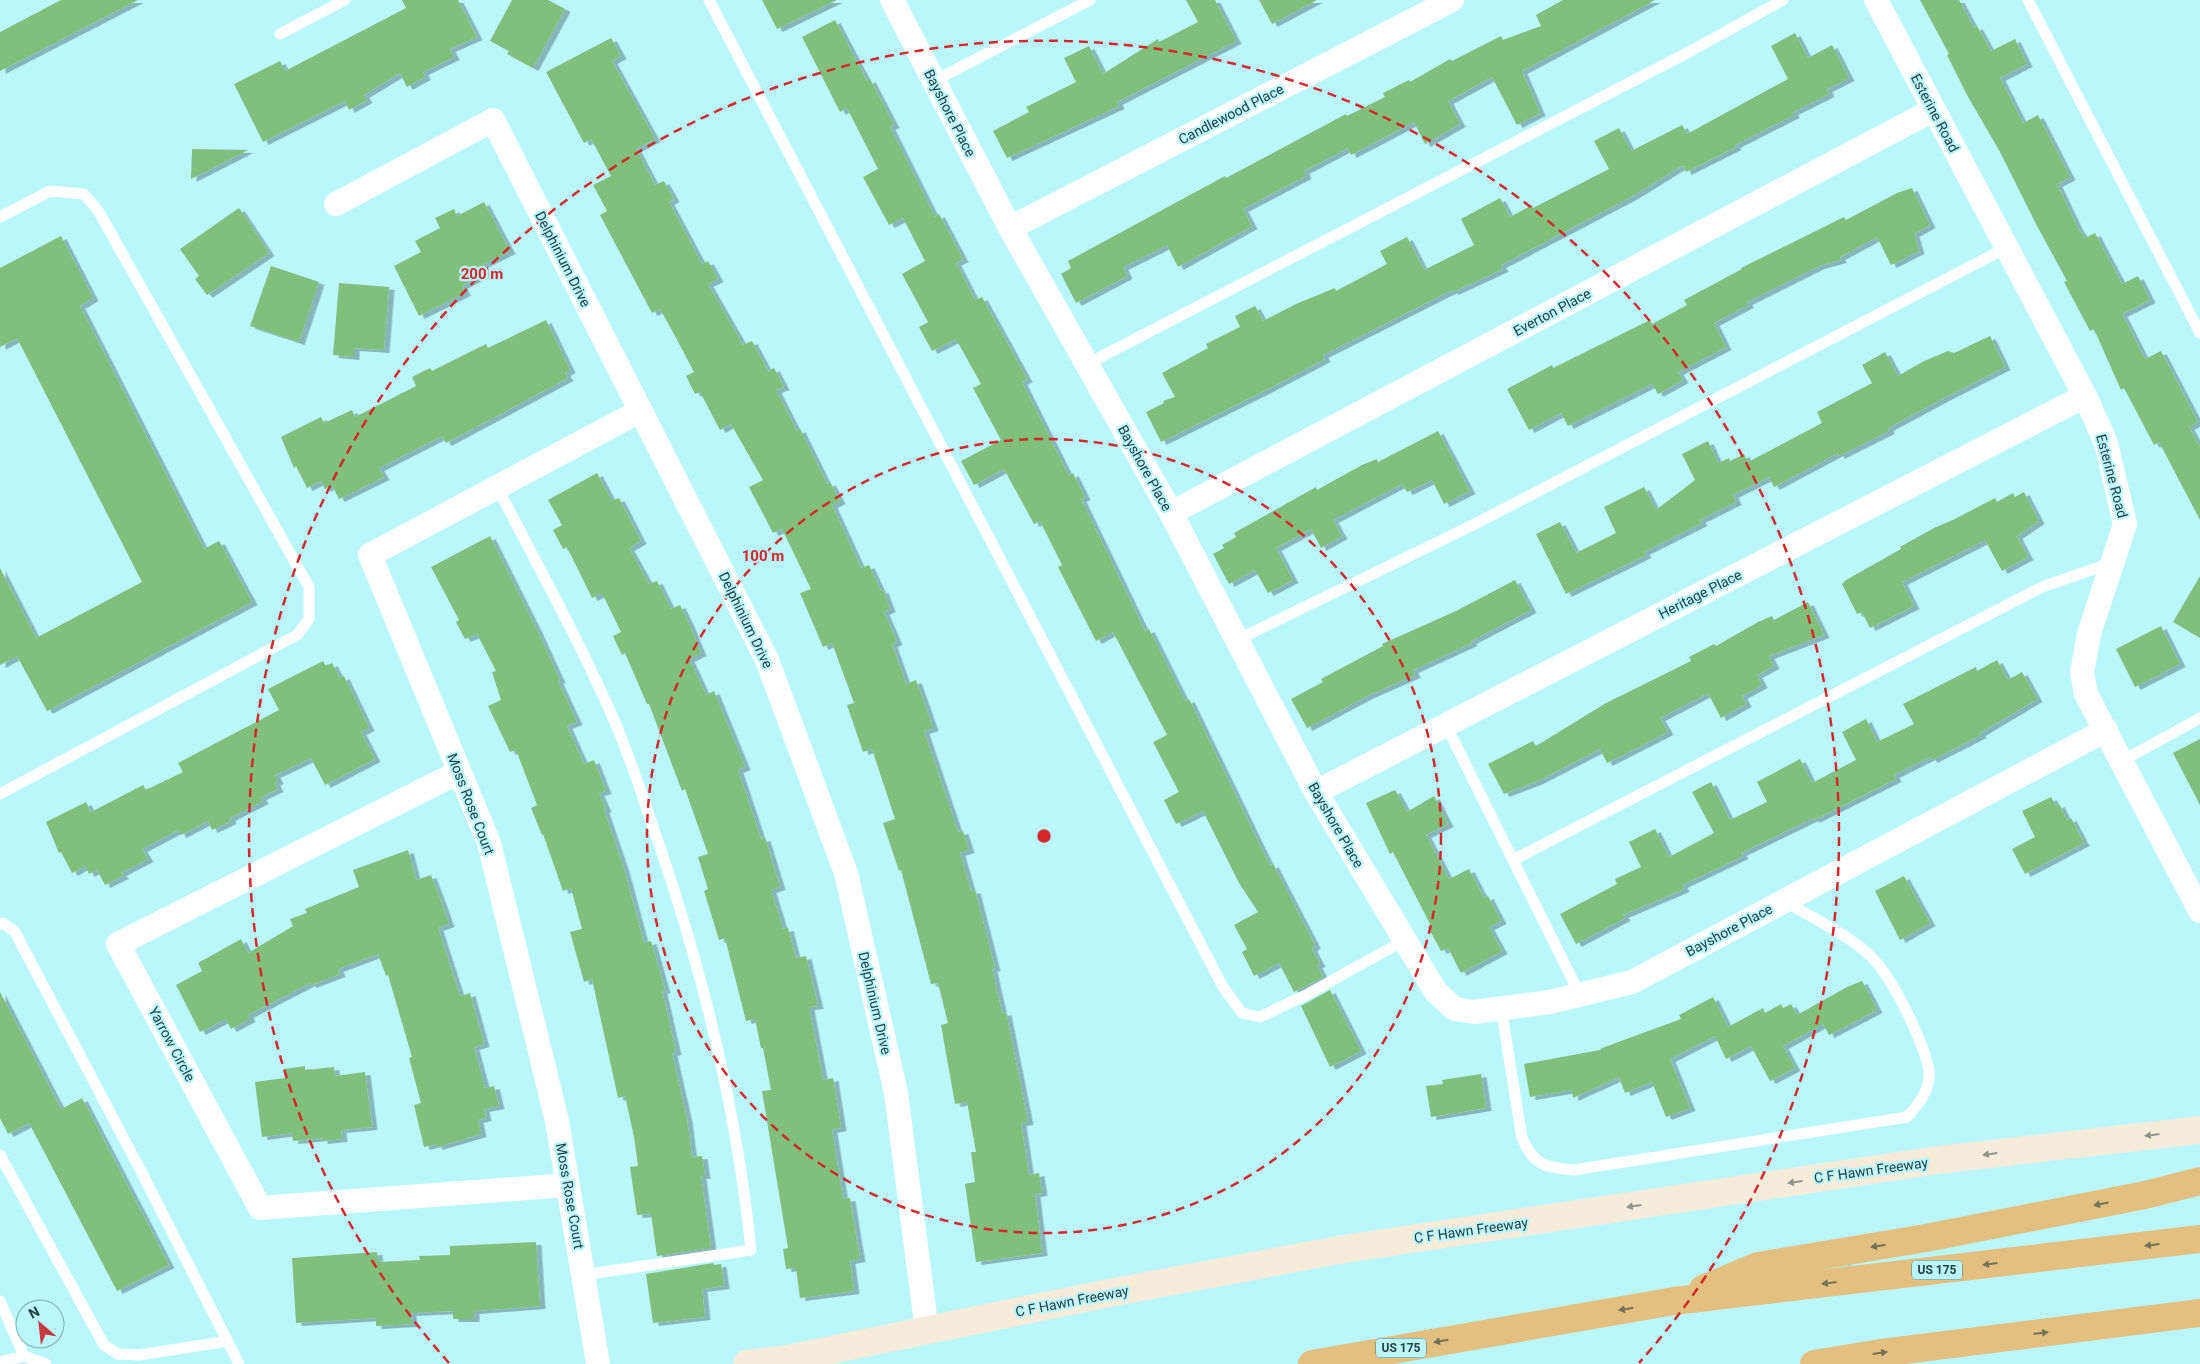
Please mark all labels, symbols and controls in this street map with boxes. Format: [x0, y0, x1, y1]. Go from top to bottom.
street label: Bayshore Place [921, 67, 979, 159]
street label: Esterine Road [1908, 71, 1962, 155]
street label: Candlewood Place [1176, 81, 1286, 147]
street label: Delphinium Drive [532, 209, 594, 309]
text: 200 m [461, 265, 503, 283]
street label: Everton Place [1511, 285, 1593, 339]
street label: Bayshore Place [1115, 422, 1175, 514]
street label: Esterine Road [2093, 432, 2131, 520]
text: 100 m [742, 547, 784, 565]
street label: Heritage Place [1656, 566, 1744, 622]
street label: Delphinium Drive [716, 569, 776, 671]
street label: Moss Rose Court [444, 751, 498, 857]
street label: Bayshore Place [1305, 779, 1367, 871]
centre of rings [1035, 827, 1053, 845]
street label: Bayshore Place [1683, 900, 1775, 960]
street label: Delphinium Drive [855, 950, 895, 1056]
street label: Yarrow Circle [146, 1004, 198, 1084]
one-way arrow [2143, 1131, 2159, 1139]
street label: Moss Rose Court [553, 1142, 587, 1251]
one-way arrow [1982, 1150, 1998, 1158]
street label: C F Hawn Freeway [1813, 1154, 1929, 1186]
one-way arrow [1786, 1178, 1802, 1186]
one-way arrow [2093, 1200, 2109, 1208]
one-way arrow [1626, 1202, 1642, 1210]
street label: C F Hawn Freeway [1413, 1214, 1529, 1246]
one-way arrow [2143, 1241, 2159, 1249]
one-way arrow [1869, 1242, 1885, 1250]
road number: US 175 [1912, 1260, 1962, 1280]
one-way arrow [1982, 1260, 1998, 1268]
one-way arrow [1821, 1279, 1837, 1287]
street label: C F Hawn Freeway [1014, 1282, 1130, 1320]
north arrow [15, 1299, 65, 1349]
text: N [26, 1303, 42, 1322]
one-way arrow [1618, 1306, 1634, 1314]
one-way arrow [2033, 1329, 2049, 1337]
one-way arrow [1433, 1337, 1449, 1345]
road number: US 175 [1376, 1339, 1426, 1358]
one-way arrow [1872, 1349, 1888, 1357]

